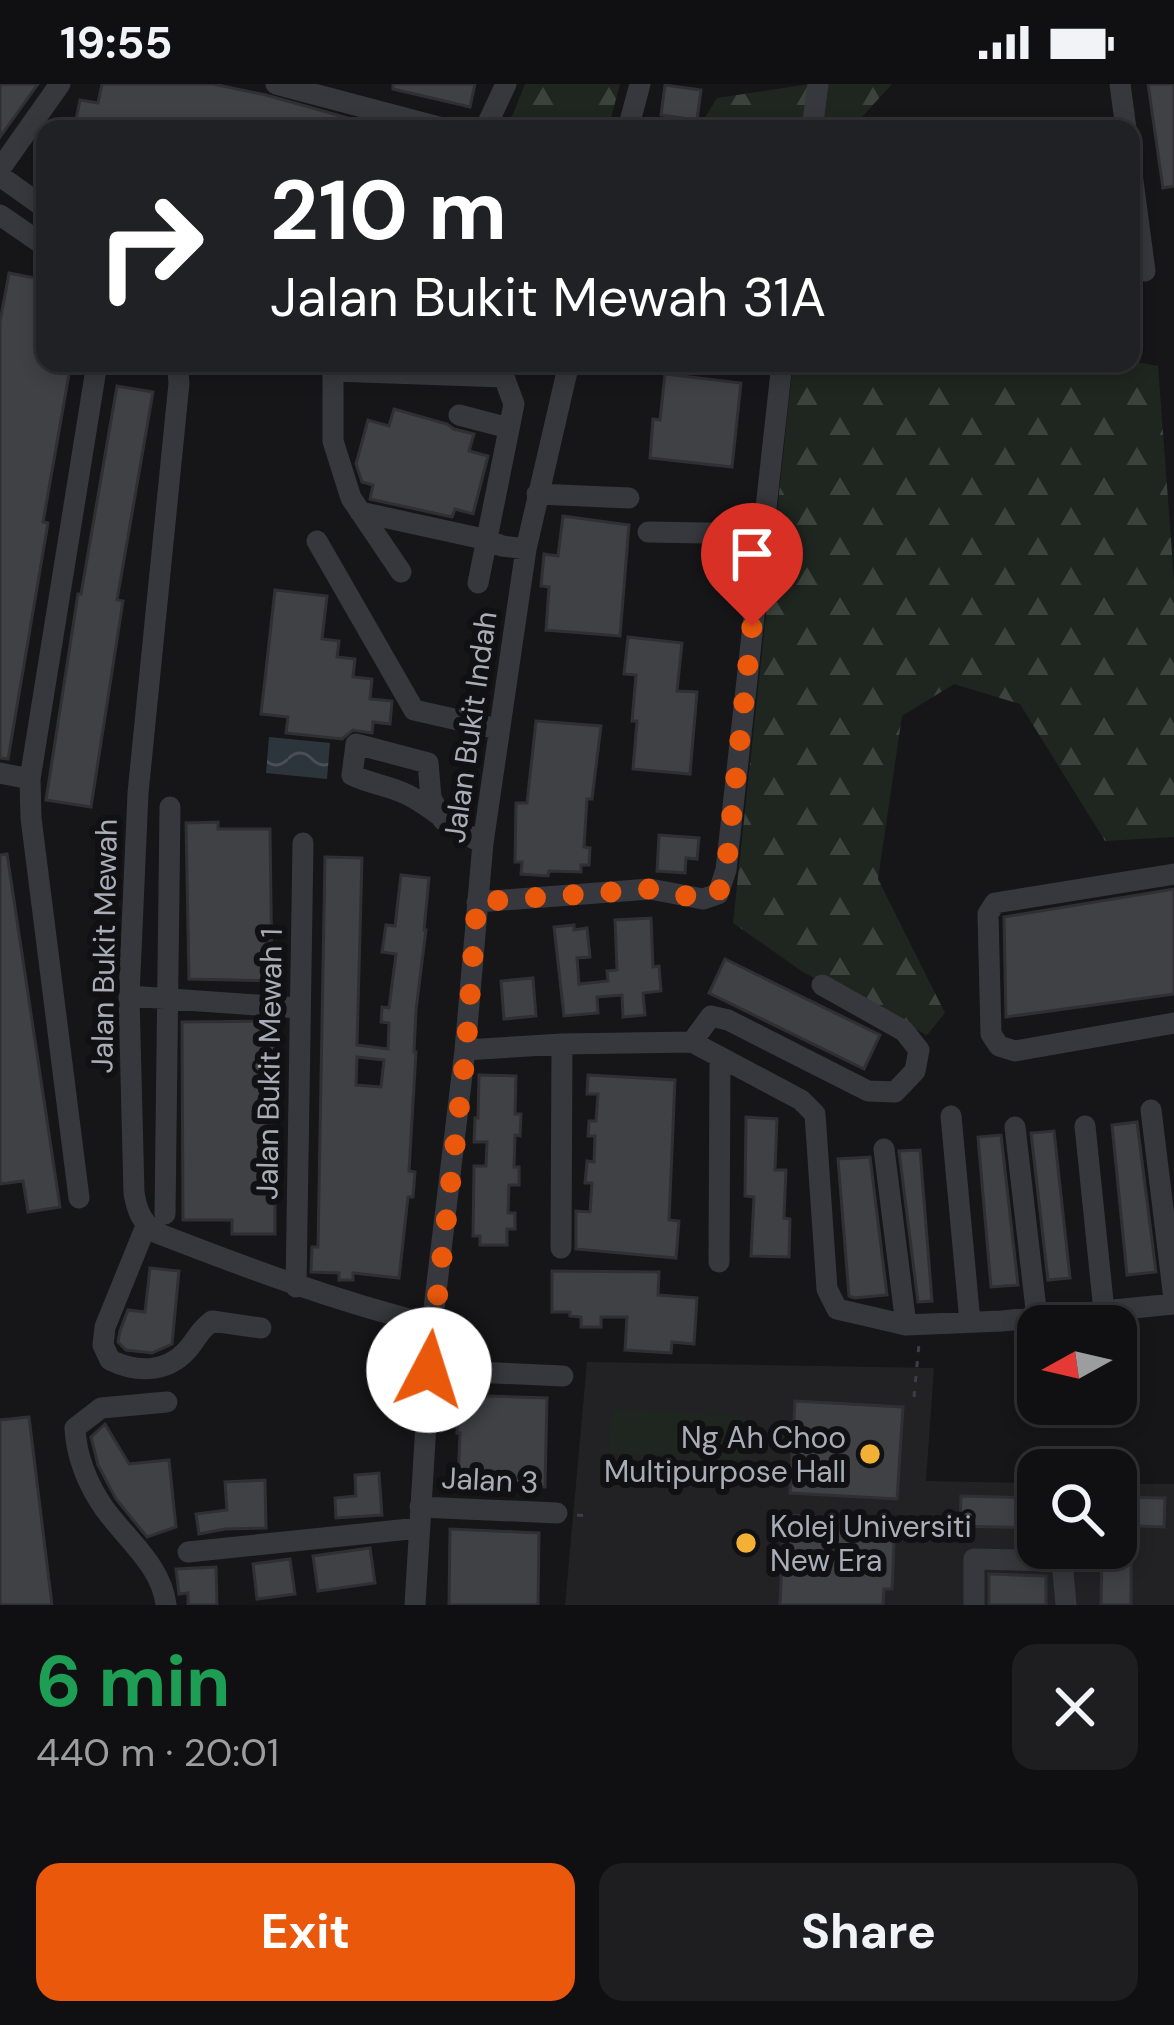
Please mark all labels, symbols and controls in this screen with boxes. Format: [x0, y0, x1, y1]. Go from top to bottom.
text: 19:55 [60, 13, 172, 72]
text: 210 m [270, 156, 507, 265]
icon: right [72, 168, 228, 324]
text: Jalan Bukit Mewah 31A [270, 262, 826, 333]
pin [701, 503, 803, 626]
icon: arrive [719, 521, 785, 587]
street label: Jalan Bukit Indah [434, 609, 506, 845]
street label: Jalan Bukit Mewah [82, 818, 126, 1074]
street label: Jalan Bukit Mewah 1 [247, 928, 291, 1200]
north arrow [1017, 1305, 1137, 1425]
map controls [1017, 1305, 1137, 1569]
position arrow [366, 1307, 492, 1433]
place label: Ng Ah Choo Multipurpose Hall [604, 1418, 846, 1491]
marker: Ng Ah Choo Multipurpose Hall [857, 1441, 883, 1467]
button: search [1017, 1449, 1137, 1569]
street label: Jalan 3 [440, 1458, 540, 1502]
place label: Kolej Universiti New Era [770, 1507, 972, 1580]
marker: Kolej Universiti New Era [733, 1530, 759, 1556]
text: 6 min [36, 1635, 230, 1728]
button: close [1012, 1644, 1138, 1770]
text: 440 m · 20:01 [36, 1727, 279, 1778]
button: Exit [36, 1863, 575, 2001]
button: Share [599, 1863, 1138, 2001]

